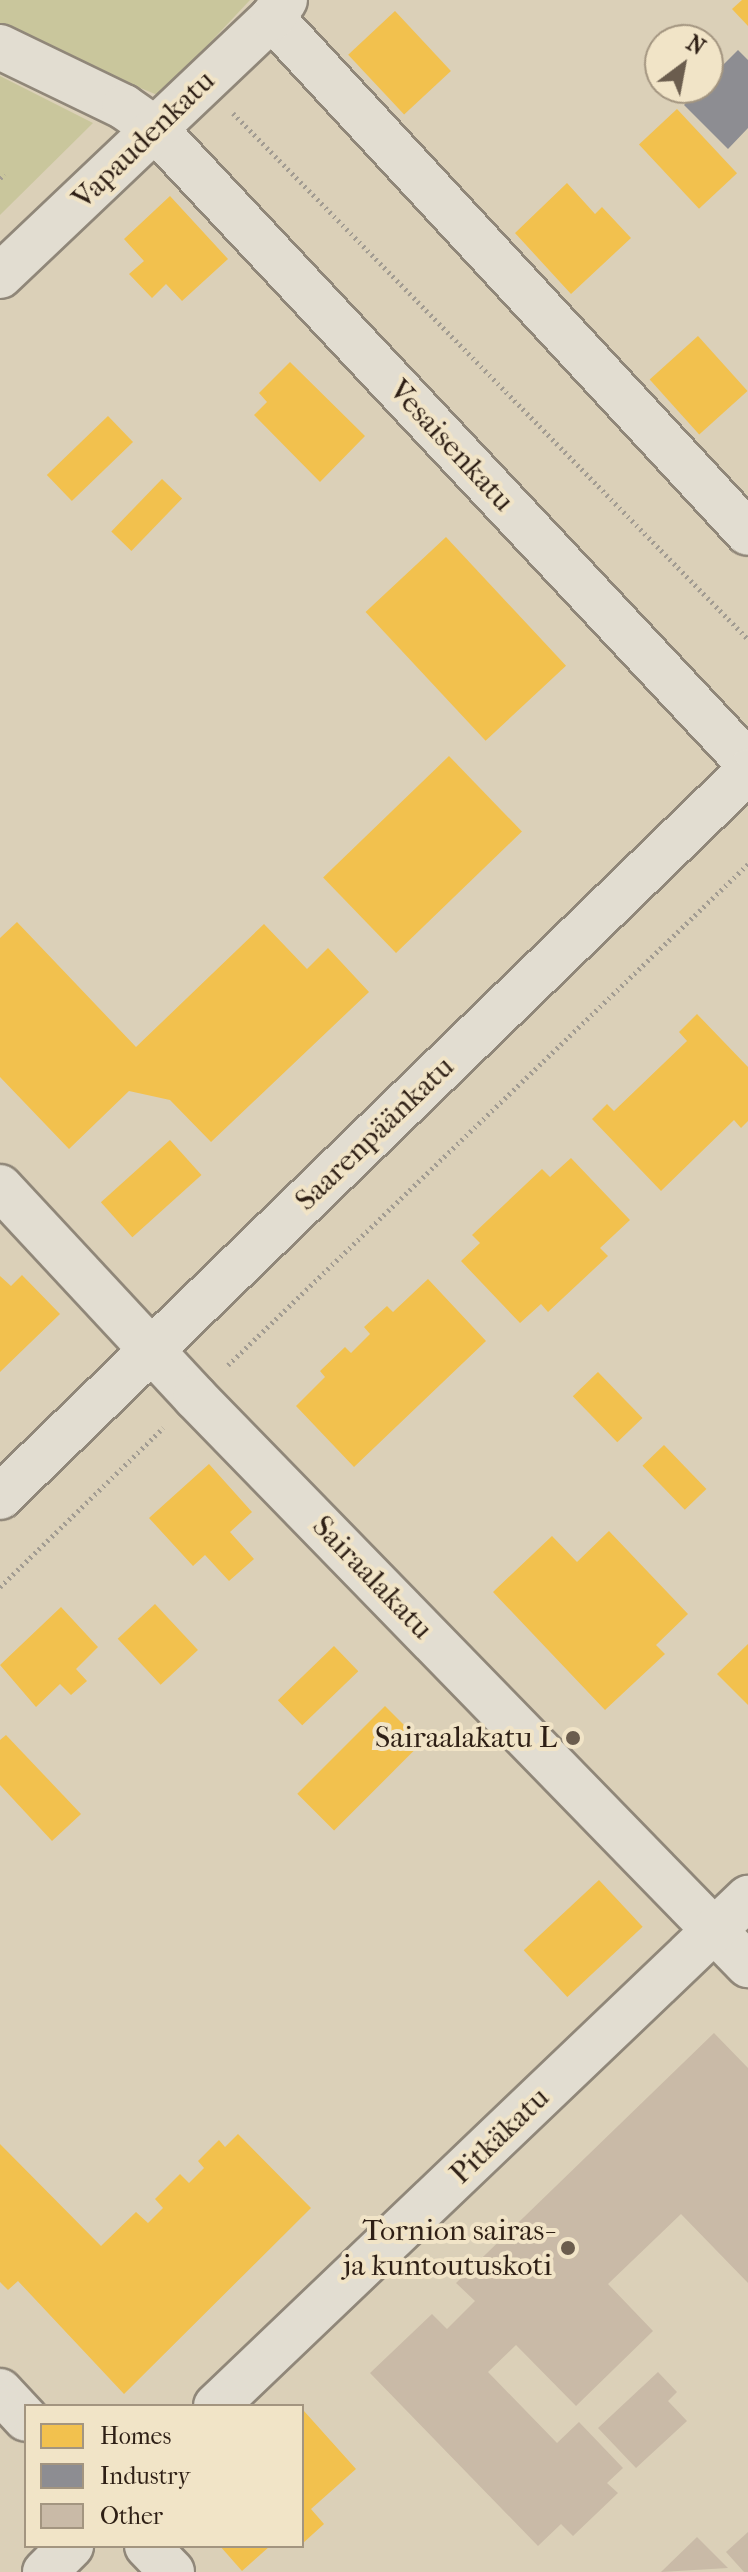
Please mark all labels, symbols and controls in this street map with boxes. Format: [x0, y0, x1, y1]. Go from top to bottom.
north arrow [644, 24, 724, 104]
text: N [682, 30, 710, 61]
street label: Vapaudenkatu [65, 63, 223, 217]
street label: Vesaisenkatu [381, 373, 521, 519]
street label: Saarenpäänkatu [288, 1049, 462, 1219]
street label: Sairaalakatu [304, 1509, 440, 1647]
place label: Sairaalakatu L [375, 1720, 557, 1756]
marker: Sairaalakatu L [564, 1729, 582, 1747]
street label: Pitkäkatu [443, 2080, 557, 2192]
place label: Tornion sairas- ja kuntoutuskoti [344, 2213, 552, 2284]
marker: Tornion sairas- ja kuntoutuskoti [559, 2239, 577, 2257]
legend [24, 2404, 304, 2548]
text: Homes [100, 2422, 171, 2450]
text: Industry [100, 2462, 190, 2490]
text: Other [100, 2502, 163, 2530]

